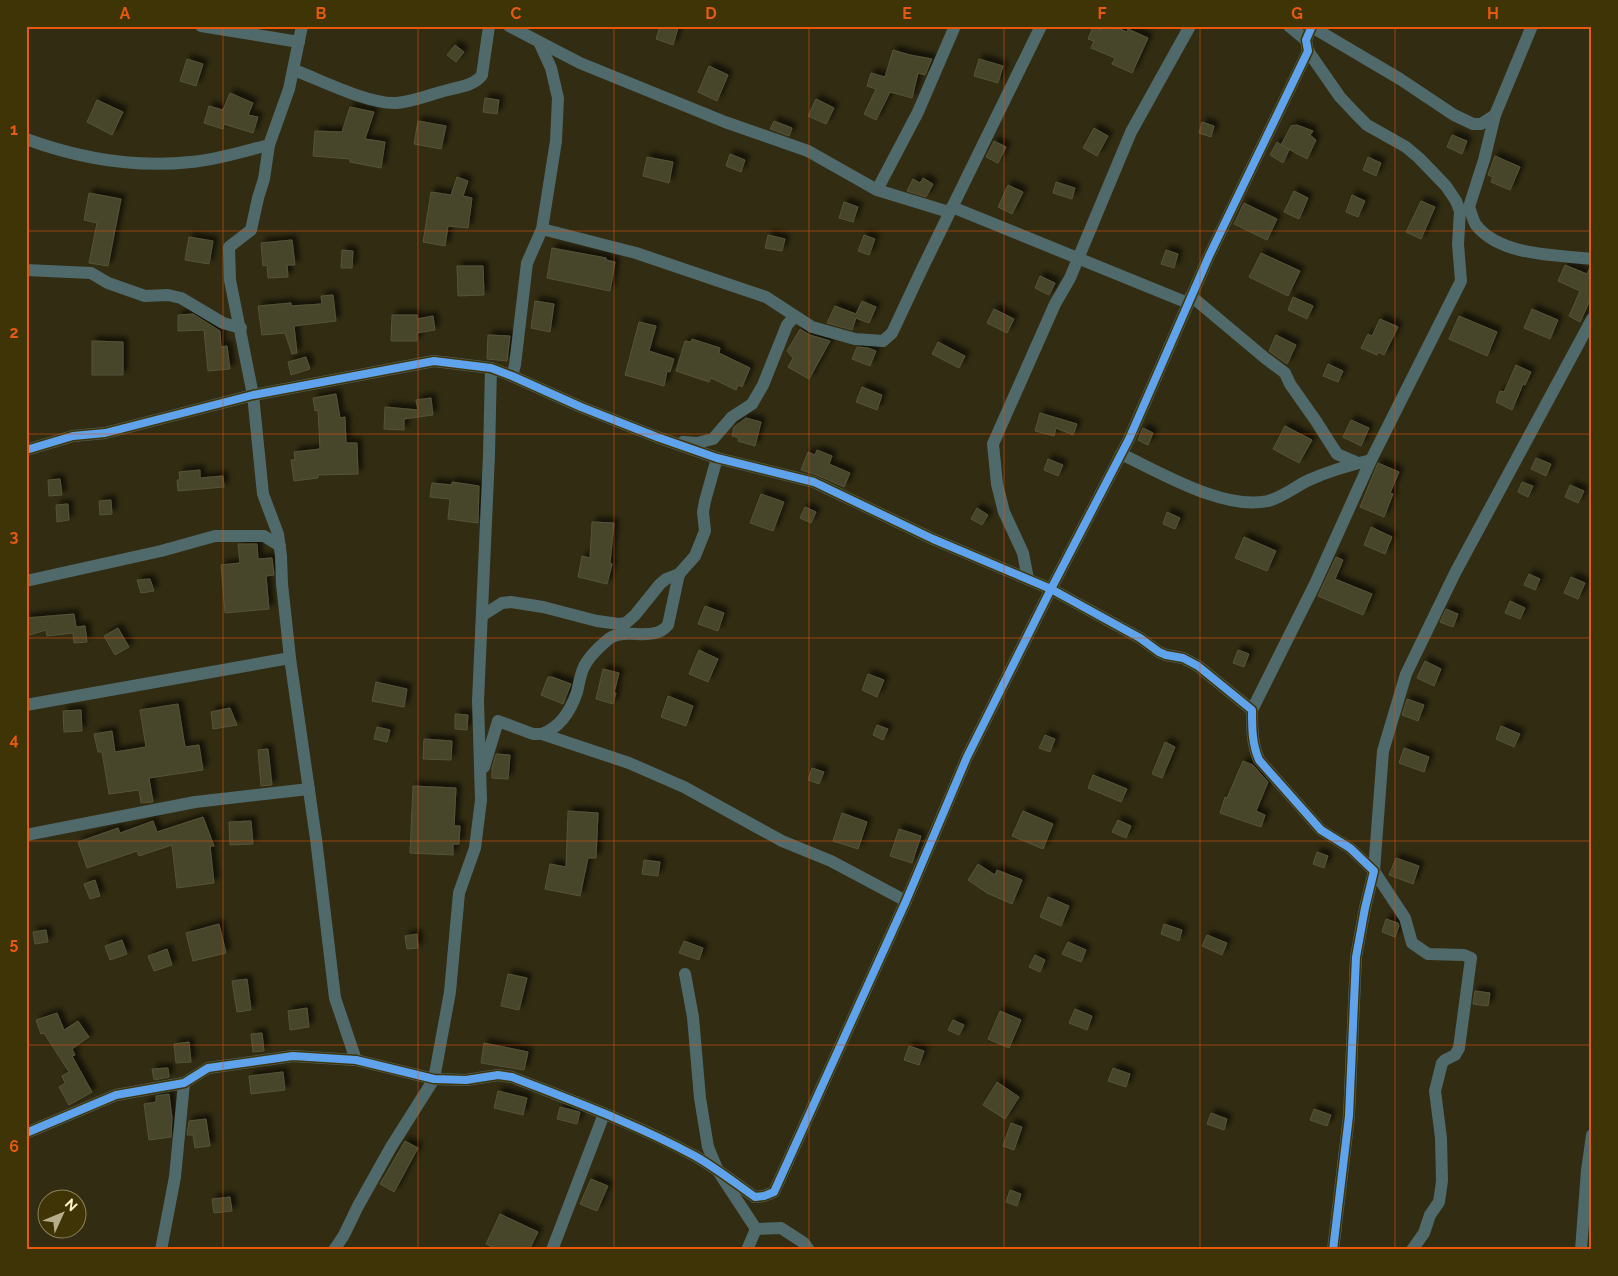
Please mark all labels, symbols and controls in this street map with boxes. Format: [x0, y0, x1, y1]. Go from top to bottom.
text: A [120, 4, 131, 23]
text: B [316, 4, 327, 23]
text: C [511, 4, 522, 23]
text: D [705, 4, 717, 23]
text: E [902, 4, 912, 23]
text: F [1097, 4, 1107, 23]
text: G [1291, 4, 1303, 23]
text: H [1487, 4, 1499, 23]
text: 1 [10, 120, 18, 139]
text: 2 [9, 323, 19, 342]
text: 3 [10, 527, 19, 546]
text: 4 [9, 730, 19, 749]
text: 5 [10, 934, 19, 953]
text: 6 [9, 1137, 19, 1156]
north arrow [38, 1188, 88, 1238]
text: N [62, 1196, 81, 1214]

